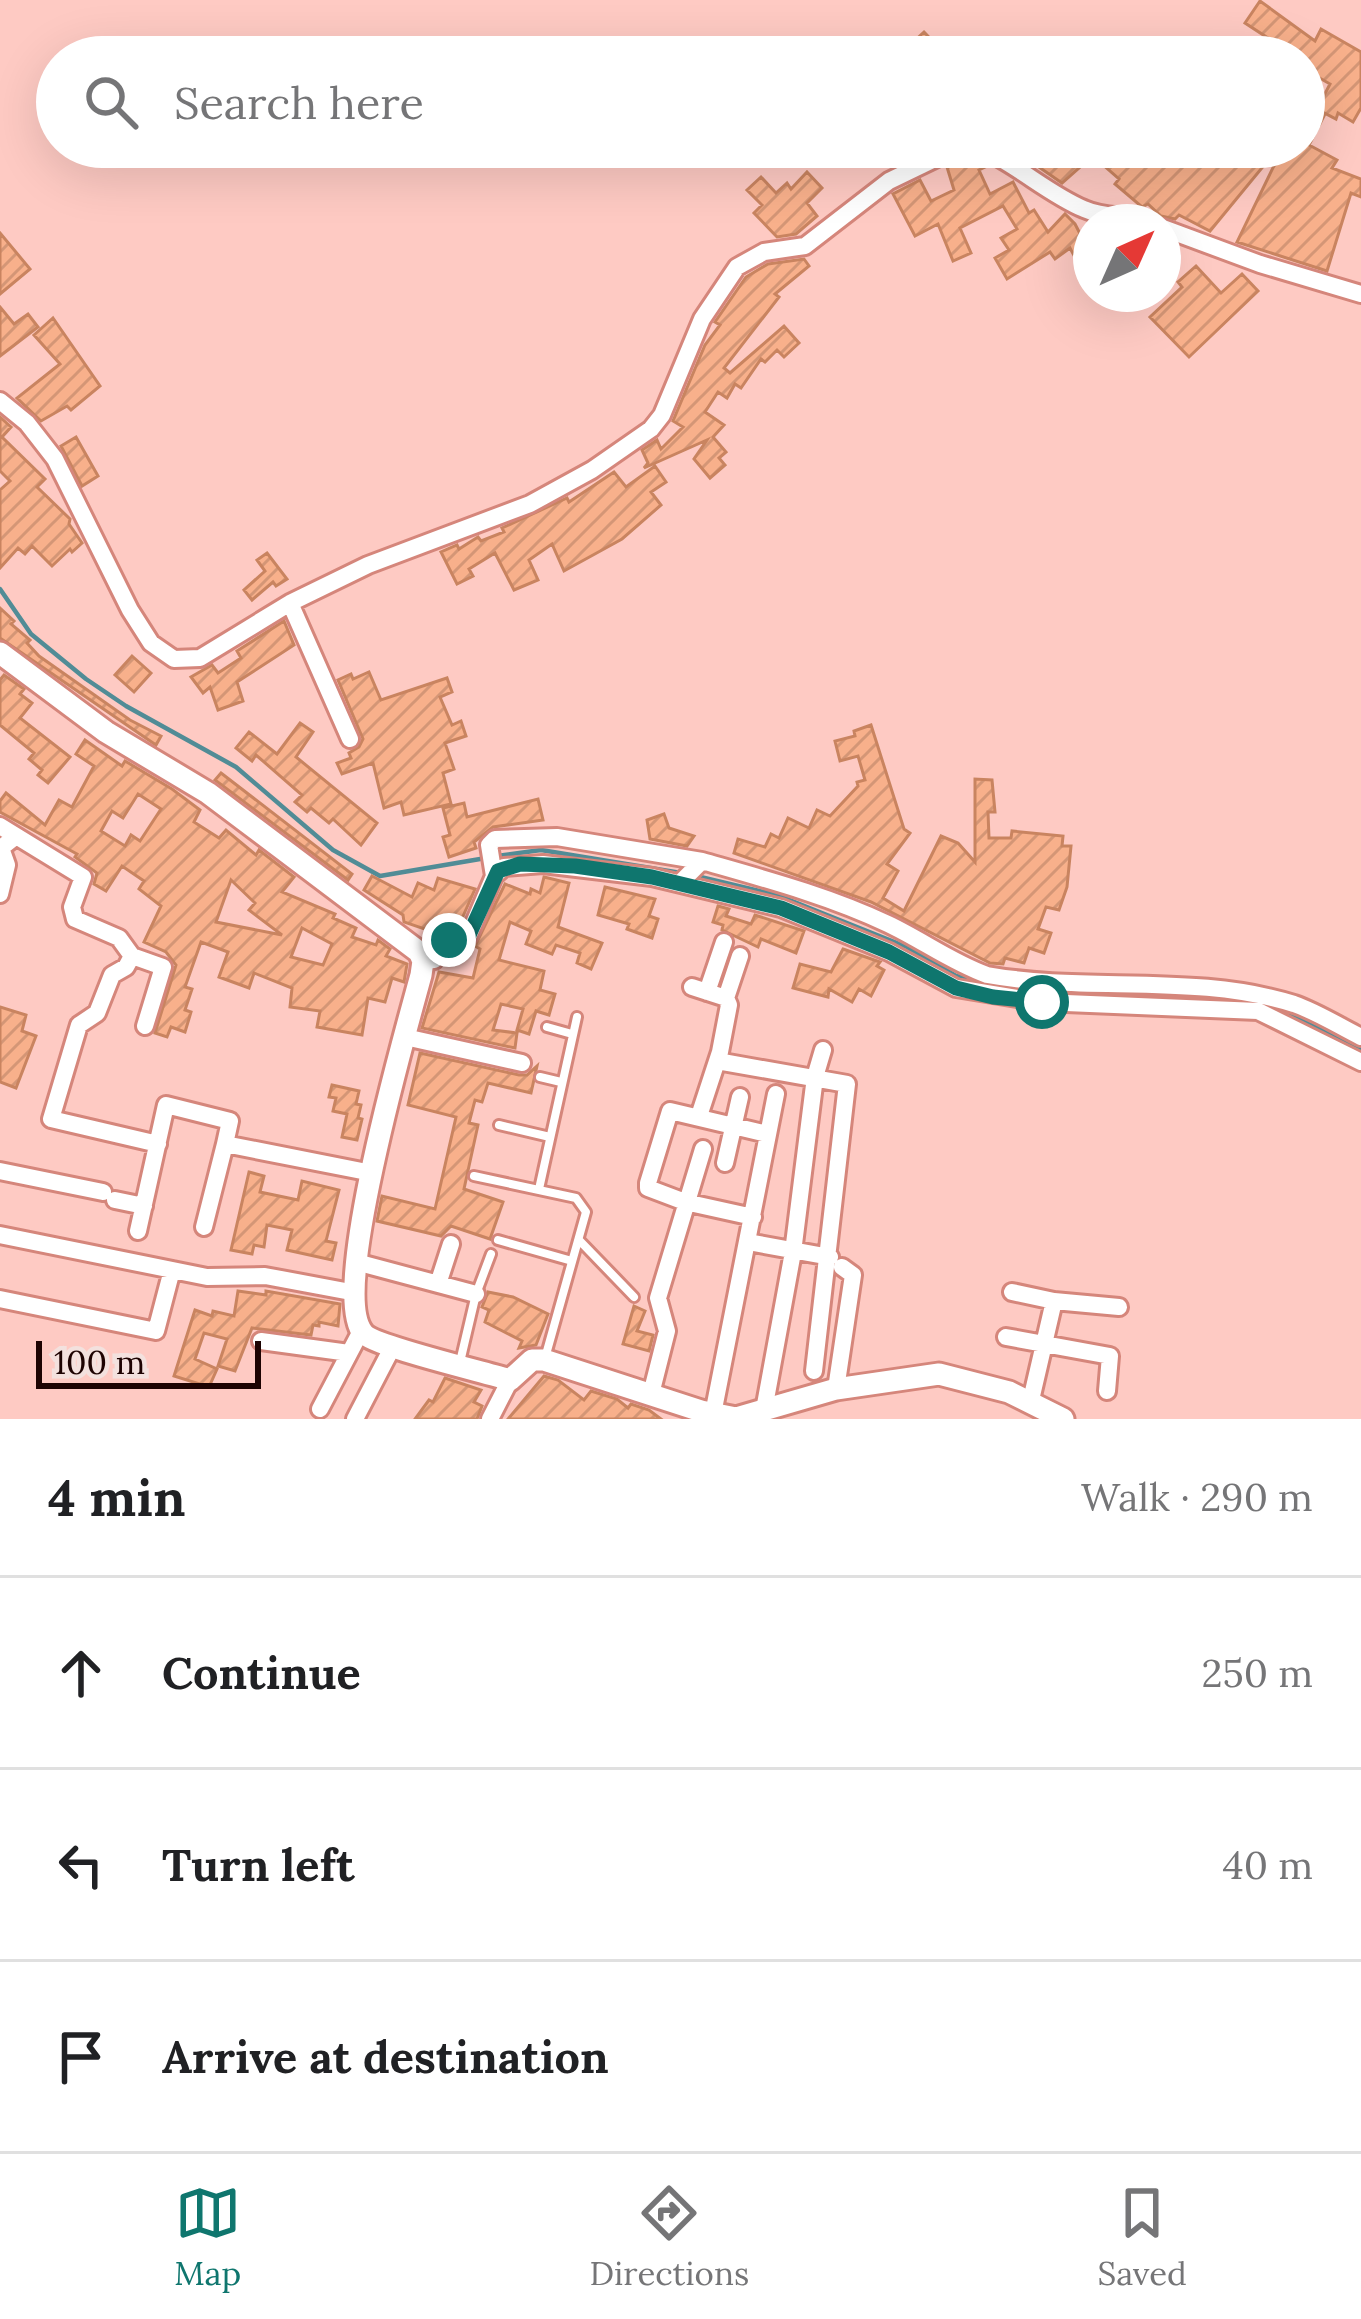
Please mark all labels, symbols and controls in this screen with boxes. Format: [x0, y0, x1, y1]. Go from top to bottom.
search box [36, 36, 1325, 168]
icon: search [78, 69, 144, 135]
text: Search here [174, 74, 424, 131]
north arrow [1073, 204, 1181, 312]
route end [422, 913, 476, 967]
route start [1015, 975, 1069, 1029]
scale bar [36, 1335, 261, 1388]
text: 100 m [54, 1341, 145, 1383]
text: 4 min [48, 1465, 185, 1530]
text: Walk · 290 m [1081, 1472, 1313, 1522]
icon: ahead [48, 1640, 114, 1706]
text: Continue [162, 1644, 361, 1701]
text: 250 m [1201, 1648, 1313, 1698]
icon: left [48, 1832, 114, 1898]
text: Turn left [162, 1836, 355, 1893]
text: 40 m [1223, 1840, 1313, 1890]
icon: arrive [48, 2024, 114, 2090]
text: Arrive at destination [162, 2028, 609, 2085]
tab: Map [174, 2180, 241, 2294]
tab: Directions [590, 2180, 749, 2294]
tab: Saved [1098, 2180, 1187, 2294]

